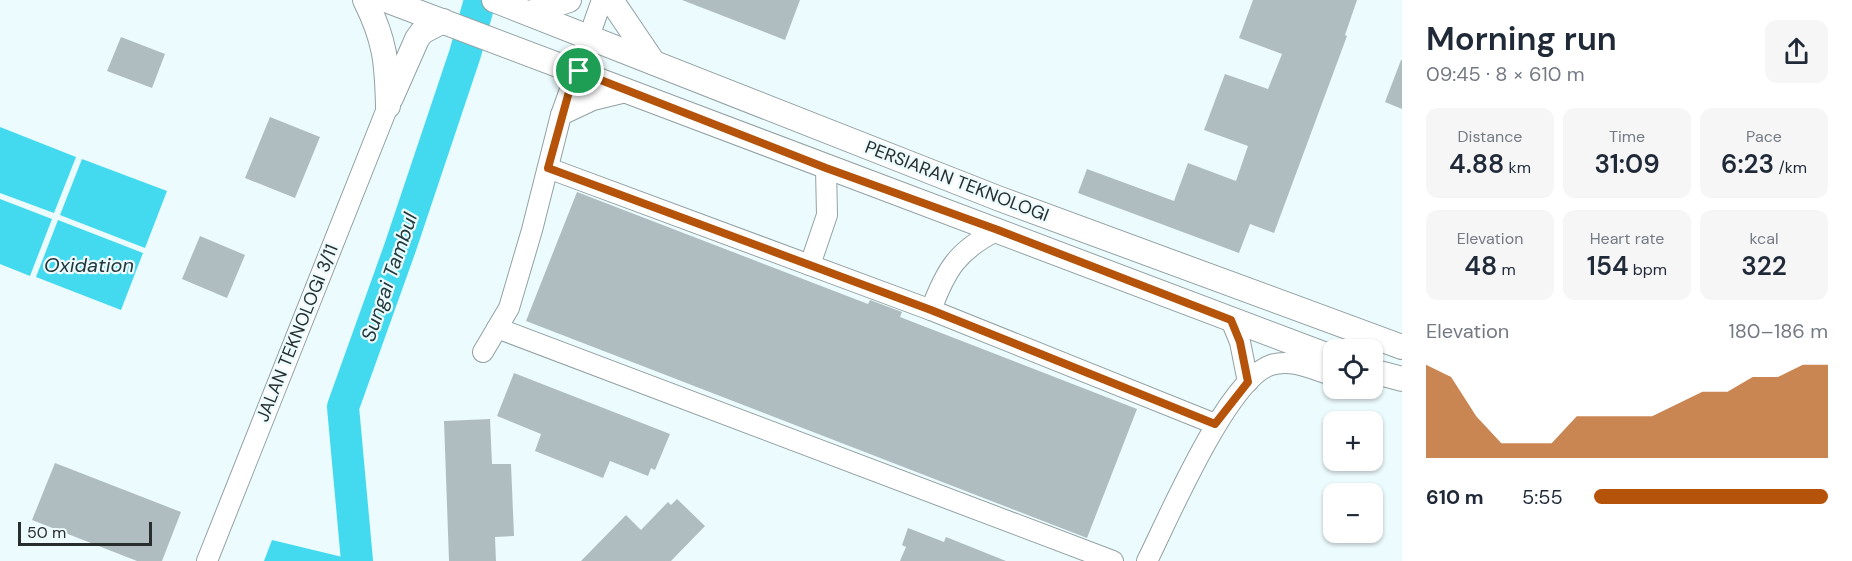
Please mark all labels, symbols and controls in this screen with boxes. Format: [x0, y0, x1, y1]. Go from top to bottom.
text: Morning run [1426, 17, 1617, 60]
button: share [1765, 20, 1828, 83]
pin [553, 45, 604, 96]
icon: arrive [562, 54, 595, 87]
text: 09:45 · 8 × 610 m [1426, 61, 1585, 87]
text: Distance [1458, 126, 1522, 147]
text: Time [1609, 126, 1645, 147]
text: Pace [1746, 126, 1782, 147]
street label: PERSIARAN TEKNOLOGI [862, 135, 1052, 227]
text: 4.88 [1449, 147, 1504, 181]
text: 31:09 [1594, 147, 1660, 181]
text: 6:23 [1721, 147, 1774, 181]
text: km [1504, 157, 1531, 178]
text: /km [1774, 157, 1807, 178]
water label: Sungai Tambul [355, 209, 423, 345]
text: Elevation [1457, 228, 1523, 249]
text: Heart rate [1590, 228, 1664, 249]
text: kcal [1750, 228, 1778, 249]
street label: JALAN TEKNOLOGI 3/11 [250, 241, 344, 425]
text: 48 [1464, 249, 1497, 283]
text: 154 [1587, 249, 1629, 283]
text: 322 [1741, 249, 1787, 283]
water label: Oxidation [44, 252, 134, 278]
text: m [1497, 259, 1516, 280]
text: bpm [1629, 259, 1667, 280]
text: Elevation [1426, 318, 1509, 344]
text: 180–186 m [1728, 318, 1828, 344]
map controls [1323, 339, 1383, 543]
button: locate [1323, 339, 1383, 399]
button: + [1323, 411, 1383, 471]
button: − [1323, 483, 1383, 543]
text: 610 m [1426, 484, 1484, 510]
text: 5:55 [1522, 484, 1563, 510]
scale bar [18, 519, 152, 546]
text: 50 m [27, 522, 66, 543]

